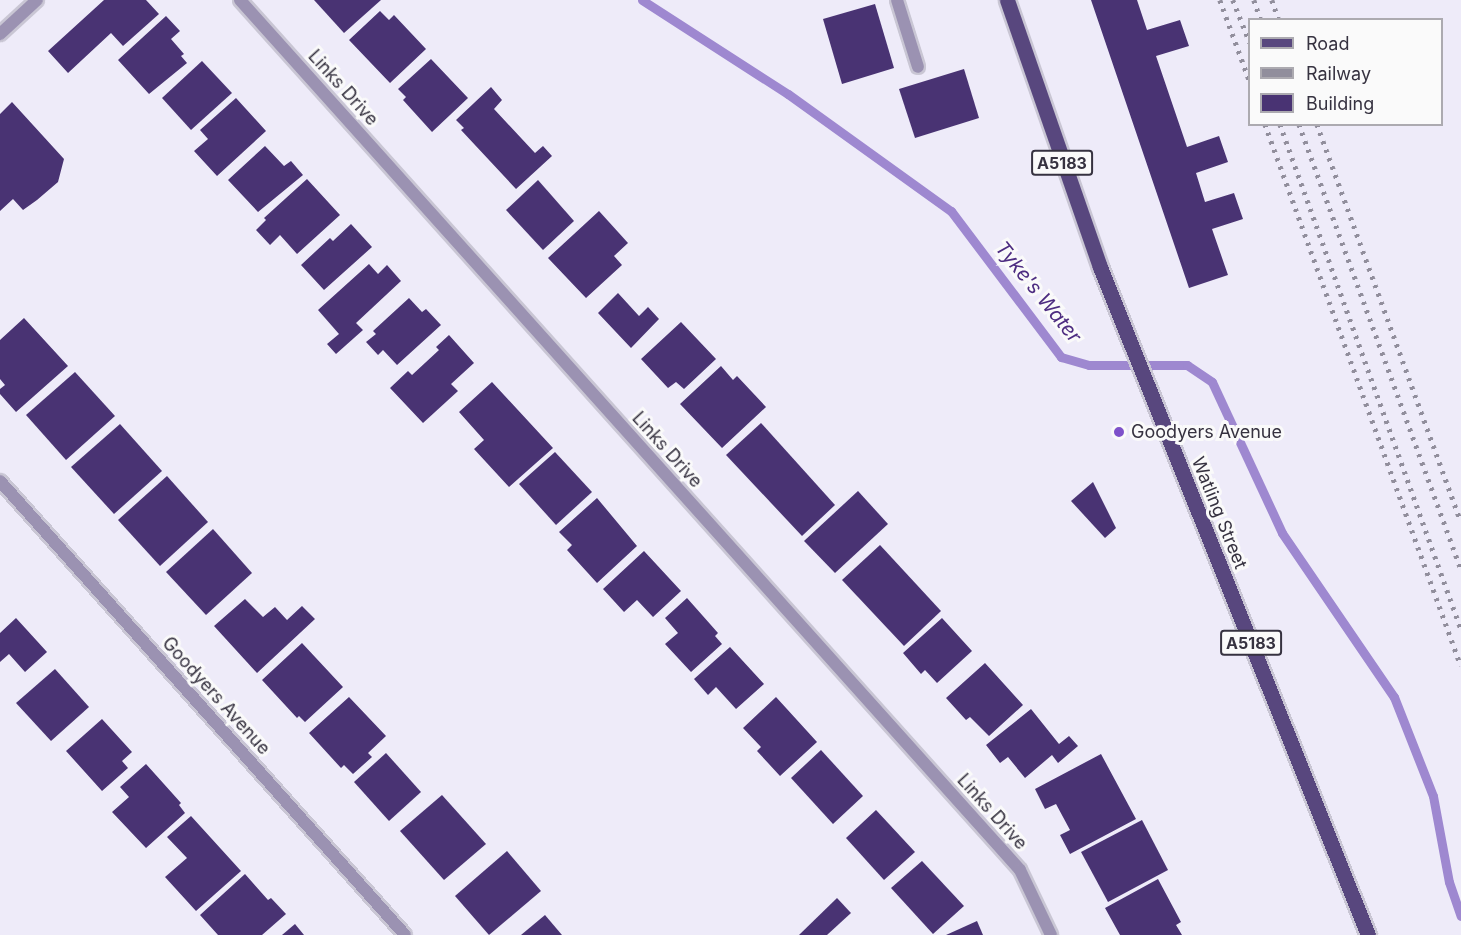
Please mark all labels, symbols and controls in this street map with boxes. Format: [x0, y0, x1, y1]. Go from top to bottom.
legend [1248, 18, 1443, 126]
text: Road [1306, 33, 1349, 54]
street label: Links Drive [303, 46, 383, 130]
text: Railway [1306, 63, 1371, 84]
text: Building [1306, 93, 1374, 114]
road number: A5183 [1030, 150, 1094, 176]
water label: Tyke's Water [990, 237, 1086, 347]
street label: Links Drive [627, 408, 707, 492]
place label: Goodyers Avenue [1131, 421, 1282, 443]
marker: Goodyers Avenue [1112, 425, 1126, 439]
street label: Watling Street [1187, 454, 1251, 572]
road number: A5183 [1220, 630, 1282, 656]
street label: Goodyers Avenue [157, 633, 275, 759]
street label: Links Drive [952, 770, 1032, 854]

